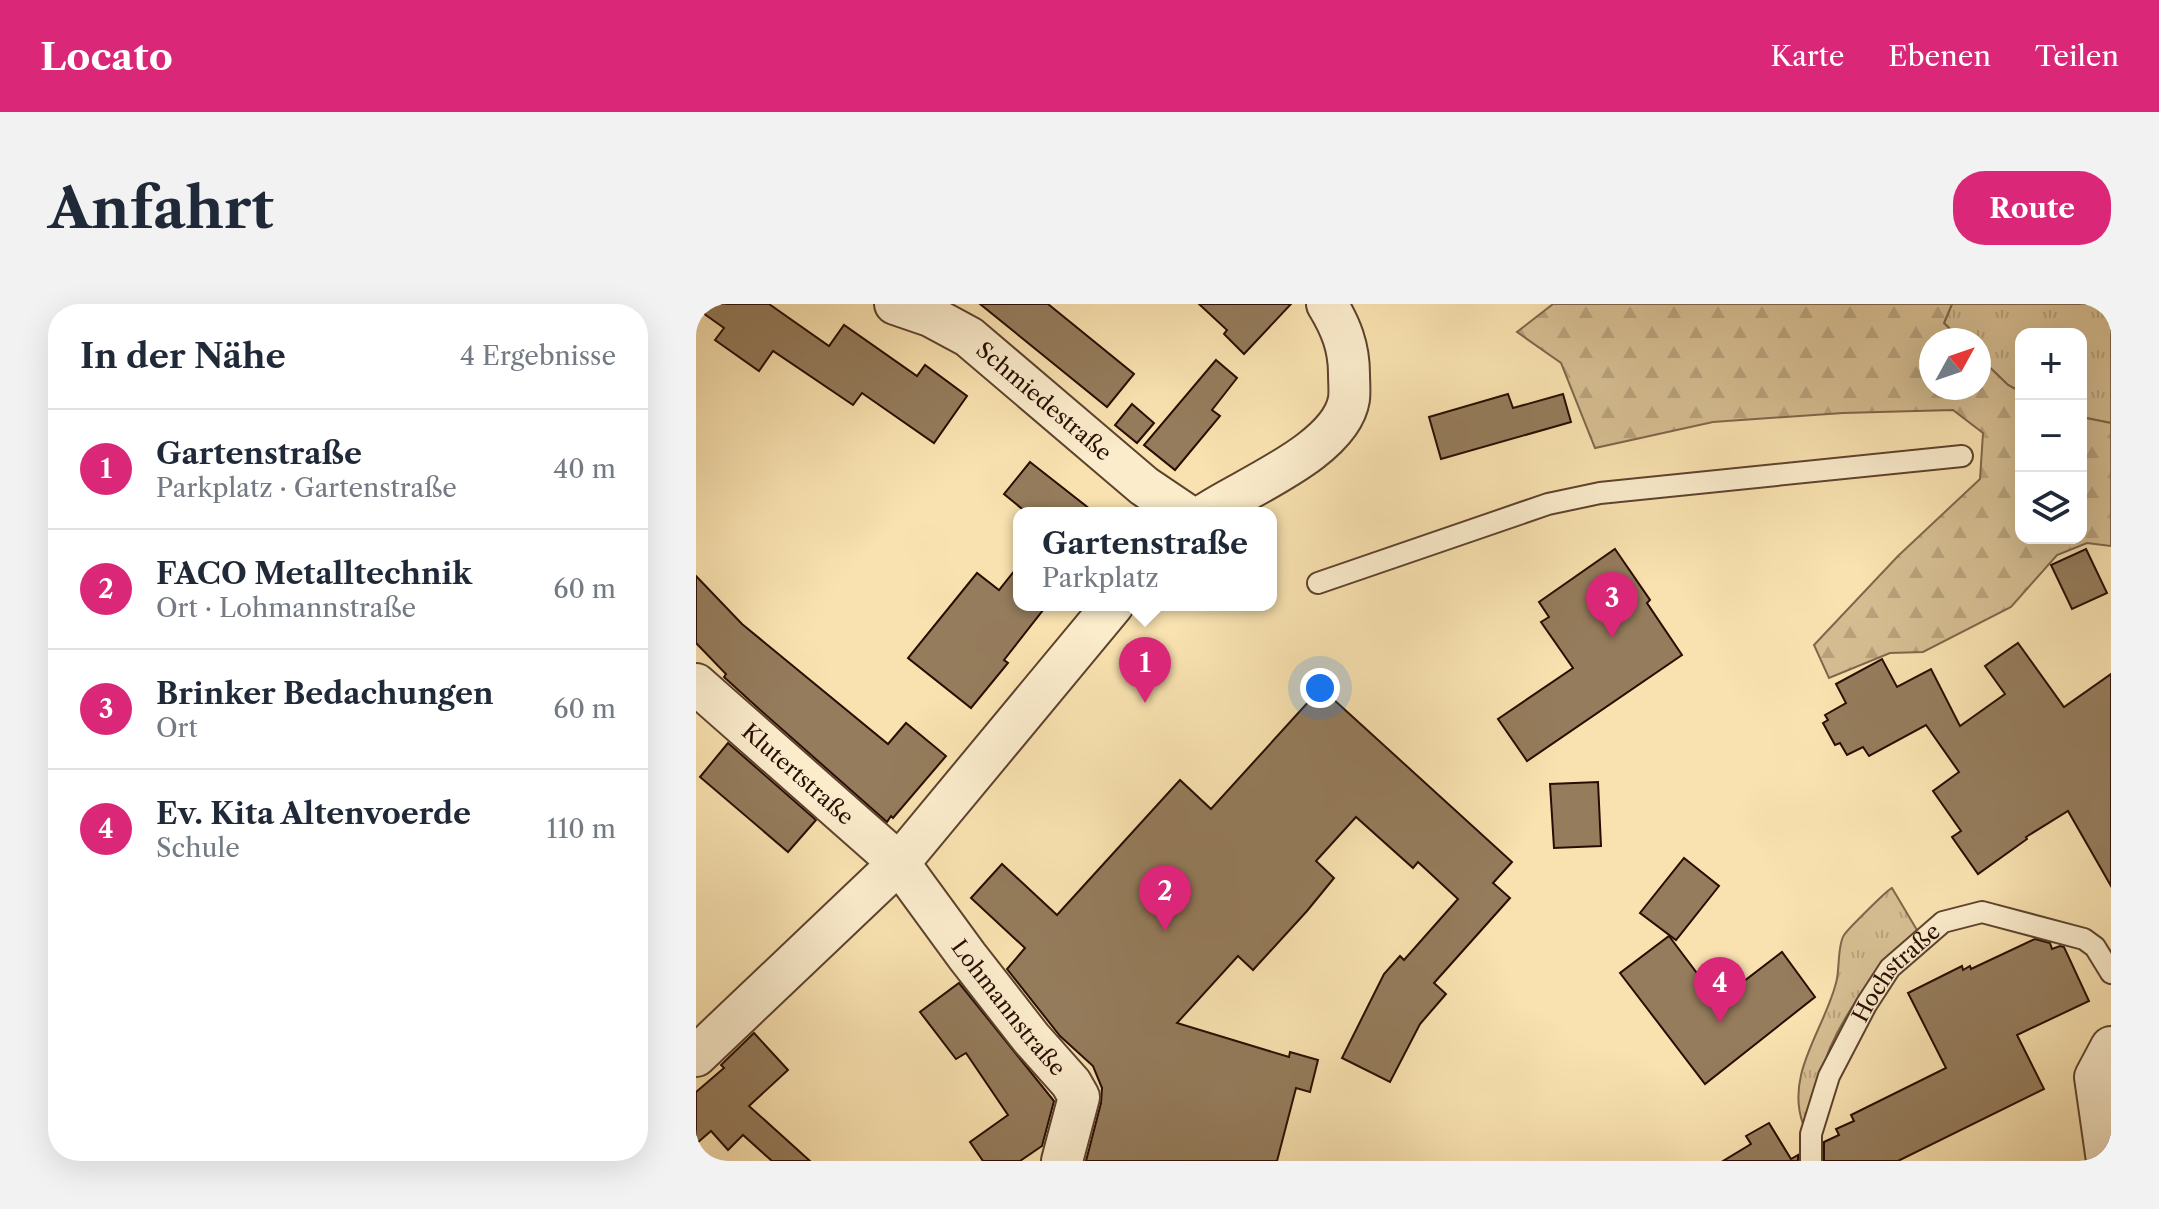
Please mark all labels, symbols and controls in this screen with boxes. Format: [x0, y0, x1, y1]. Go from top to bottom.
text: Locato [40, 33, 173, 80]
text: Karte [1770, 39, 1844, 73]
text: Ebenen [1888, 39, 1991, 73]
text: Teilen [2035, 39, 2119, 73]
button: Route [1953, 171, 2111, 245]
text: Anfahrt [48, 174, 274, 243]
north arrow [1919, 328, 1991, 400]
map controls [2015, 328, 2087, 544]
button: + [2015, 328, 2087, 400]
text: In der Nähe [80, 335, 286, 377]
street label: Schmiedestraße [971, 336, 1117, 467]
text: 4 Ergebnisse [460, 340, 616, 372]
button: − [2015, 400, 2087, 472]
text: Gartenstraße [156, 435, 362, 472]
text: 1 [100, 453, 112, 485]
text: 40 m [553, 453, 616, 485]
text: Parkplatz · Gartenstraße [156, 472, 457, 504]
button: layers [2015, 472, 2087, 544]
popup [1013, 507, 1277, 611]
text: Gartenstraße [1042, 525, 1248, 562]
text: FACO Metalltechnik [156, 555, 472, 592]
text: Parkplatz [1042, 562, 1159, 594]
pin: 3 [1586, 572, 1638, 638]
text: 2 [98, 573, 114, 605]
text: 60 m [553, 573, 616, 605]
text: Ort · Lohmannstraße [156, 592, 416, 624]
pin: 1 [1119, 637, 1171, 703]
your location [1300, 668, 1340, 708]
text: Brinker Bedachungen [156, 675, 494, 712]
text: 3 [99, 693, 113, 725]
text: 60 m [553, 693, 616, 725]
text: Ort [156, 712, 198, 744]
street label: Klutertstraße [736, 718, 859, 831]
text: Ev. Kita Altenvoerde [156, 795, 471, 832]
text: 4 [98, 813, 114, 845]
text: 110 m [547, 813, 616, 845]
text: Schule [156, 832, 240, 864]
pin: 2 [1139, 865, 1191, 931]
street label: Hochstraße [1847, 918, 1946, 1027]
street label: Lohmannstraße [945, 934, 1071, 1081]
pin: 4 [1694, 957, 1746, 1023]

